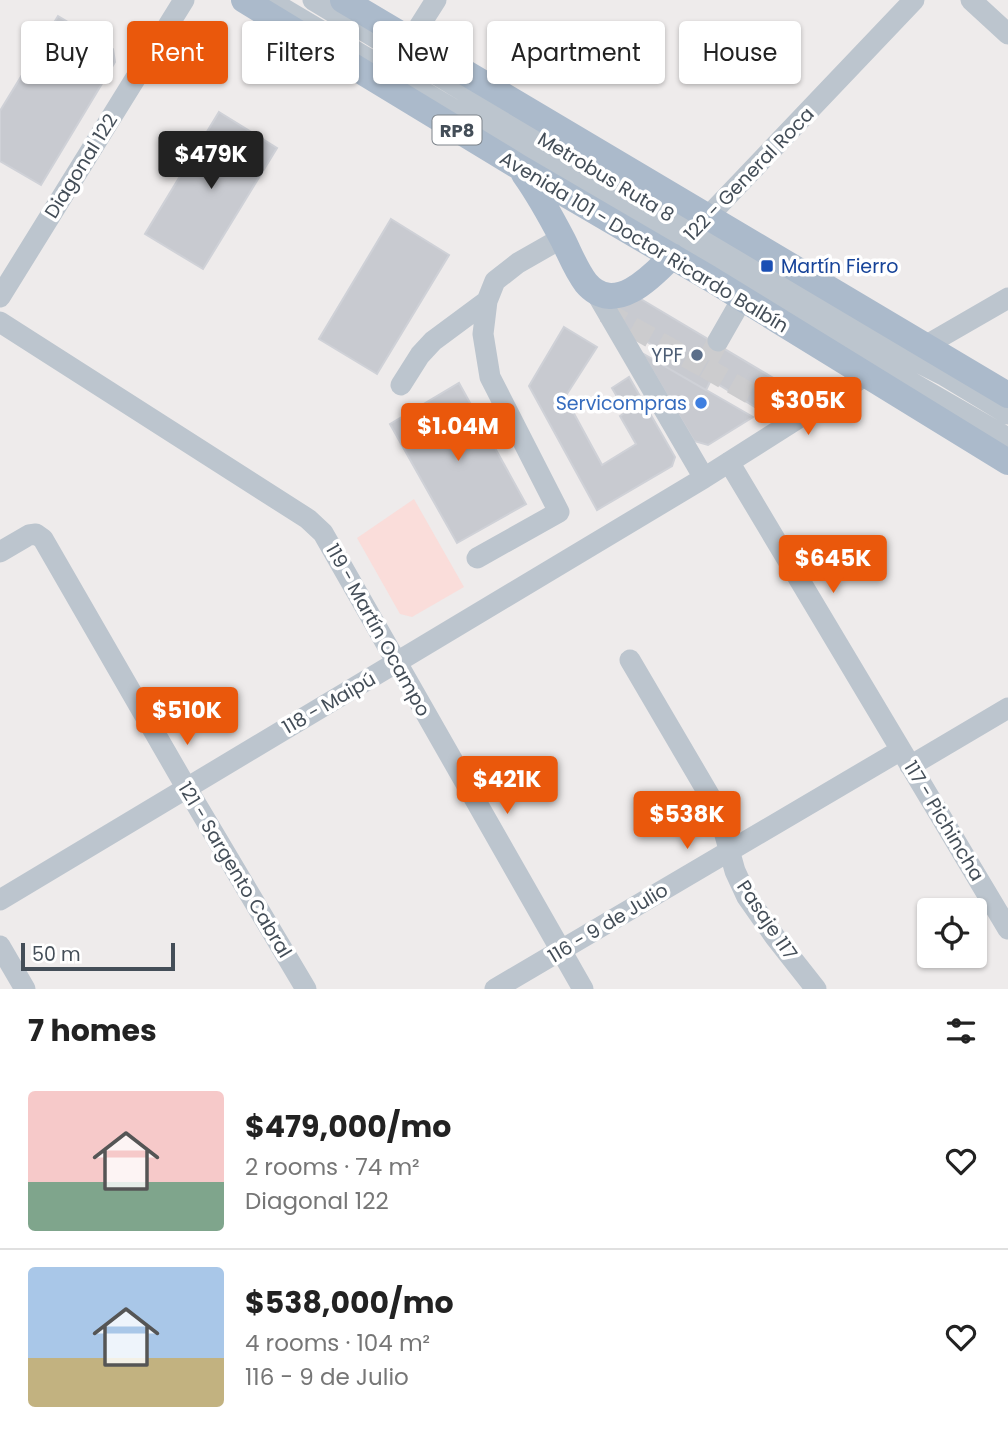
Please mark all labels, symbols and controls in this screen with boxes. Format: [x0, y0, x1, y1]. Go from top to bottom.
chip: Buy [21, 21, 113, 84]
chip: Rent [127, 21, 228, 84]
chip: Filters [242, 21, 359, 84]
chip: New [373, 21, 473, 84]
chip: Apartment [487, 21, 665, 84]
chip: House [679, 21, 801, 84]
street label: 122 - General Roca [678, 101, 820, 247]
street label: Diagonal 122 [38, 108, 124, 223]
road number: RP8 [433, 116, 482, 145]
street label: Metrobus Ruta 8 [533, 126, 679, 228]
pin: $479K [162, 132, 260, 191]
text: $479K [174, 138, 248, 170]
street label: Avenida 101 - Doctor Ricardo Balbín [495, 145, 793, 339]
place label: Martín Fierro [781, 253, 898, 280]
marker: Martín Fierro [759, 258, 775, 274]
place label: YPF [651, 342, 683, 369]
marker: YPF [689, 347, 705, 363]
pin: $305K [759, 378, 857, 437]
text: $305K [770, 384, 846, 416]
place label: Servicompras [556, 390, 687, 417]
marker: Servicompras [693, 395, 709, 411]
pin: $1.04M [401, 404, 515, 463]
text: $1.04M [417, 410, 499, 442]
pin: $645K [784, 536, 882, 595]
street label: 119 - Martín Ocampo [319, 539, 437, 721]
text: $645K [795, 542, 871, 574]
street label: 118 - Maipú [277, 665, 381, 741]
pin: $510K [138, 688, 236, 747]
text: $510K [152, 694, 222, 726]
pin: $421K [458, 756, 556, 816]
street label: 117 - Pichincha [897, 756, 991, 886]
text: $421K [473, 763, 541, 795]
street label: 121 - Sargento Cabral [172, 777, 298, 963]
pin: $538K [638, 792, 736, 851]
text: $538K [650, 798, 724, 830]
street label: Pasaje 117 [730, 875, 804, 965]
street label: 116 - 9 de Julio [543, 877, 673, 969]
map controls [917, 898, 987, 968]
button: locate [917, 898, 987, 968]
scale bar [21, 940, 175, 972]
text: 50 m [32, 941, 81, 968]
text: 7 homes [28, 1009, 157, 1052]
icon: filters [942, 1012, 980, 1050]
text: $479,000/mo [245, 1105, 451, 1148]
icon: home [84, 1119, 168, 1203]
icon: heart [942, 1142, 980, 1180]
text: 2 rooms · 74 m² [245, 1151, 420, 1183]
text: Diagonal 122 [245, 1185, 389, 1217]
text: $538,000/mo [245, 1281, 454, 1324]
icon: home [84, 1295, 168, 1379]
icon: heart [942, 1318, 980, 1356]
text: 4 rooms · 104 m² [245, 1327, 430, 1359]
text: 116 - 9 de Julio [245, 1361, 409, 1393]

